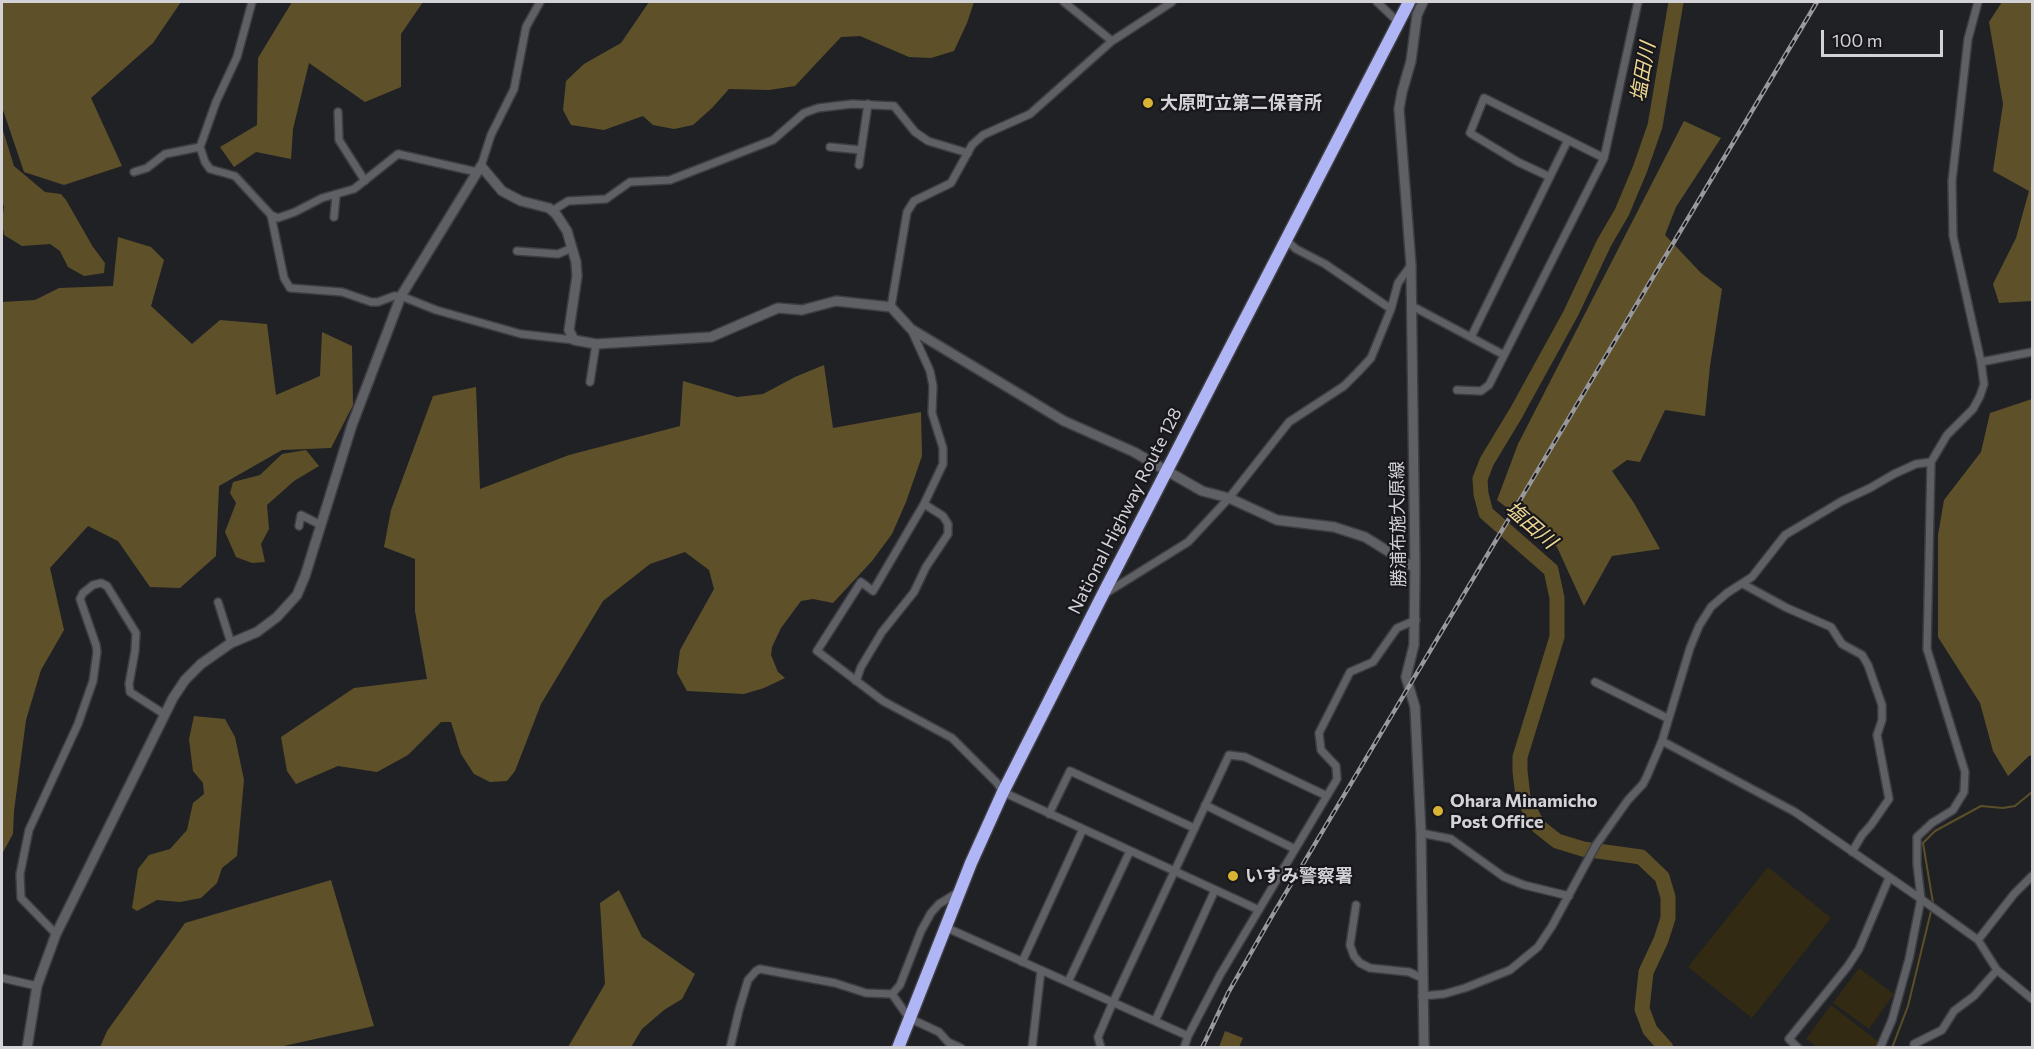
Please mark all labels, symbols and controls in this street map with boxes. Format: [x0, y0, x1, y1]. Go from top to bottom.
scale bar [1824, 18, 1946, 56]
text: 100 m [1832, 29, 1882, 51]
water label: 塩田川 [1626, 40, 1660, 104]
place label: 大原町立第二保育所 [1160, 92, 1322, 114]
marker: 大原町立第二保育所 [1141, 96, 1155, 110]
street label: National Highway Route 128 [1063, 404, 1187, 618]
street label: 勝浦布施大原線 [1386, 461, 1410, 587]
water label: 塩田川 [1500, 496, 1562, 554]
place label: Ohara Minamicho Post Office [1450, 790, 1598, 832]
marker: Ohara Minamicho Post Office [1431, 804, 1445, 818]
place label: いすみ警察署 [1245, 865, 1353, 887]
marker: いすみ警察署 [1226, 869, 1240, 883]

